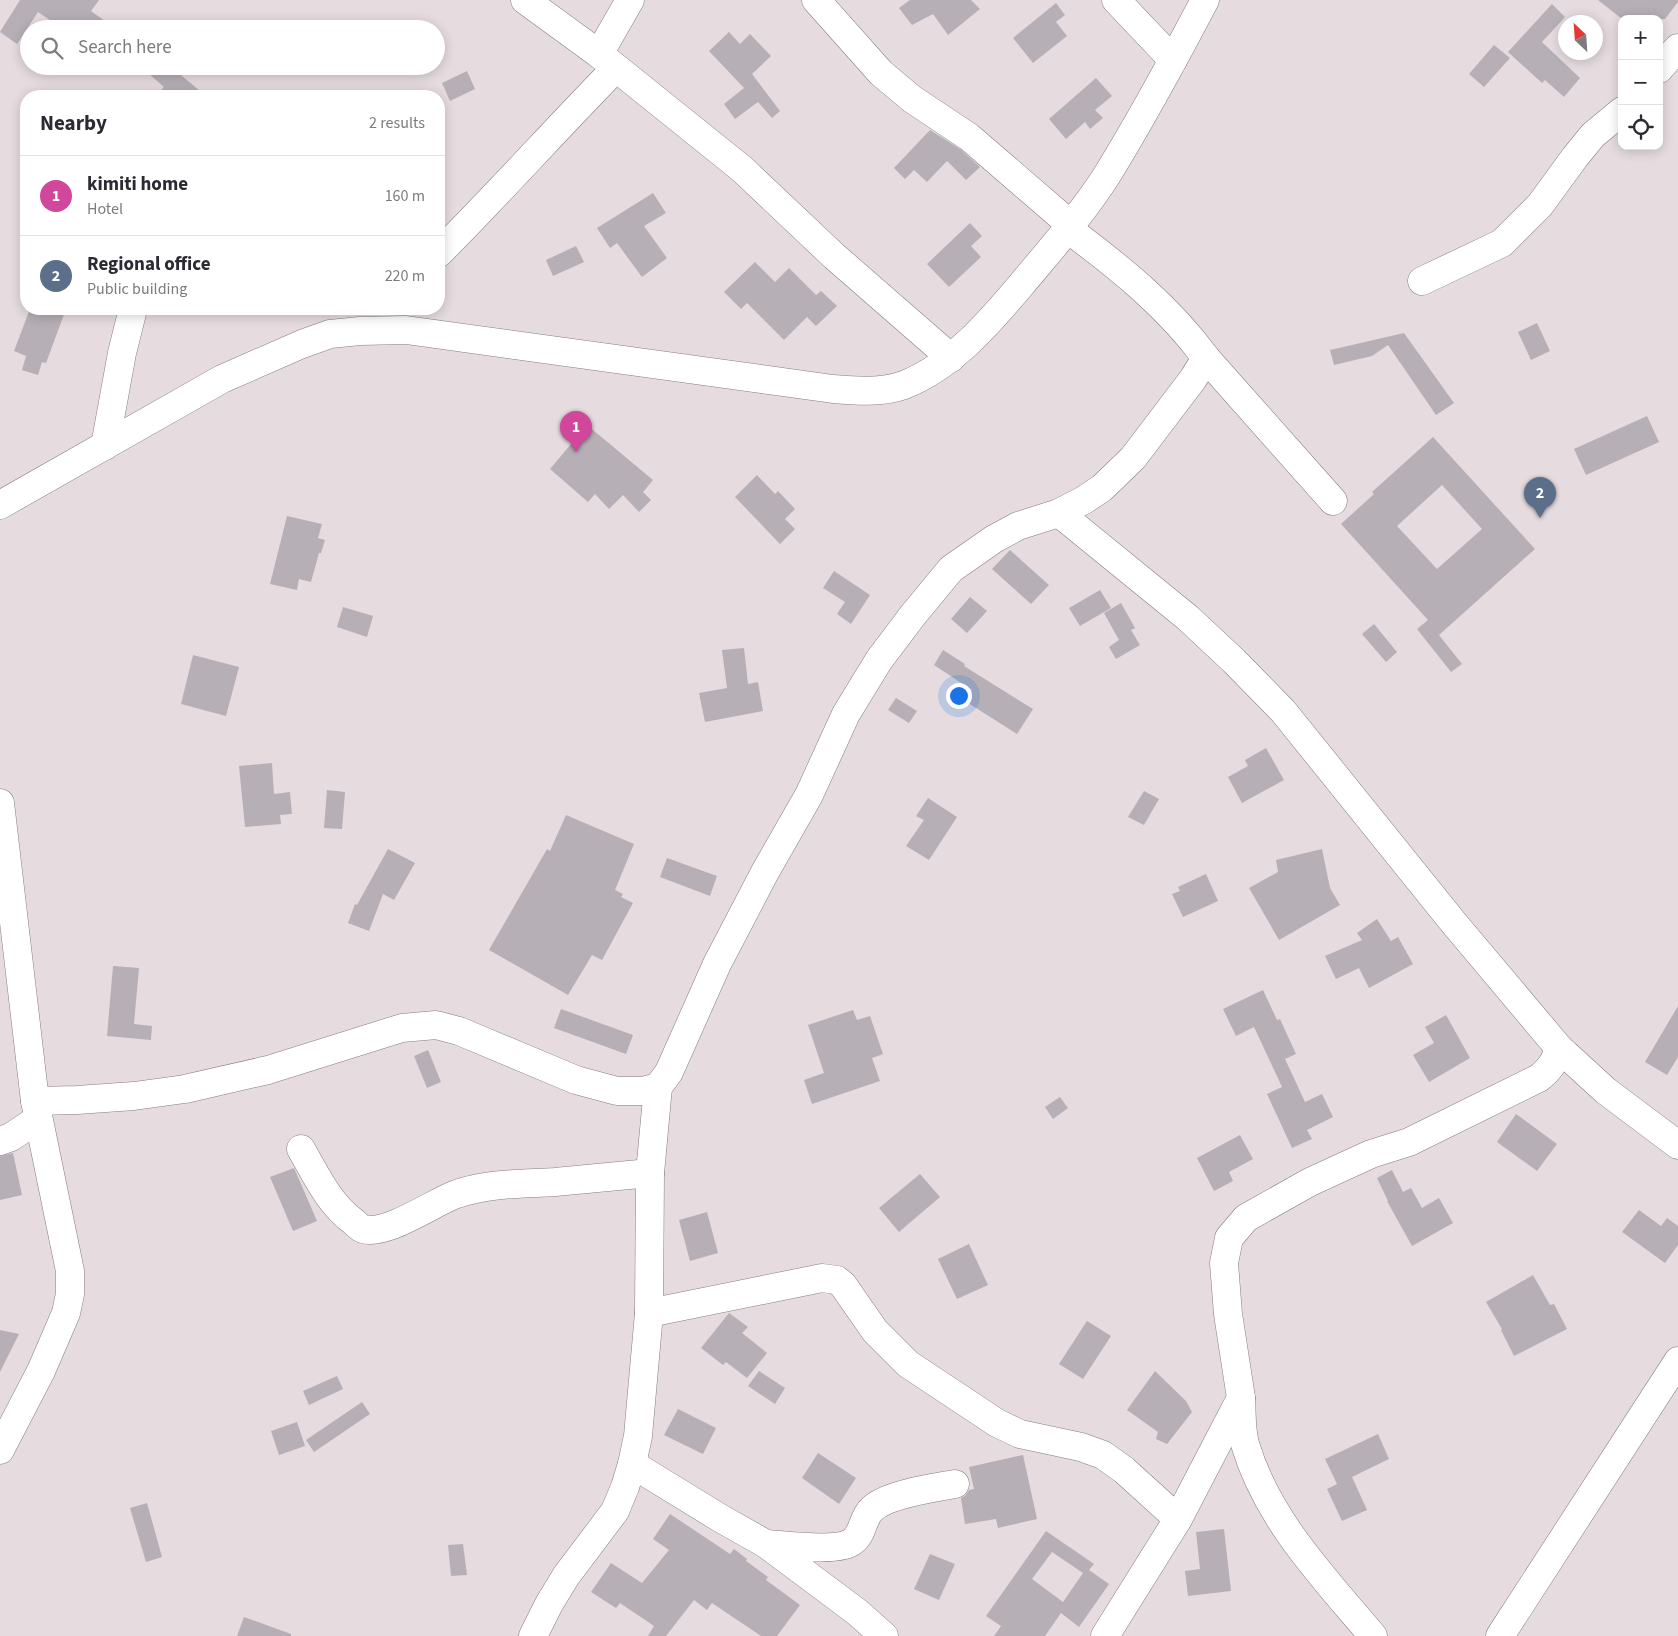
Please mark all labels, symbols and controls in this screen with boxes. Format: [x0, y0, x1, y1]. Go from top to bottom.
north arrow [1558, 15, 1603, 60]
map controls [1618, 15, 1663, 150]
button: + [1618, 15, 1663, 60]
search box [20, 20, 445, 75]
icon: search [38, 34, 66, 62]
text: Search here [78, 34, 172, 61]
button: − [1618, 60, 1663, 105]
button: locate [1618, 105, 1663, 150]
text: Nearby [40, 108, 107, 138]
text: 2 results [369, 112, 425, 134]
text: kimiti home [87, 171, 188, 198]
text: 1 [52, 185, 60, 207]
text: 160 m [385, 185, 425, 207]
text: Hotel [87, 198, 123, 220]
text: Regional office [87, 251, 211, 278]
text: 2 [52, 265, 60, 287]
text: 220 m [385, 265, 425, 287]
text: Public building [87, 278, 187, 300]
pin: 1 [560, 411, 592, 452]
pin: 2 [1524, 477, 1556, 518]
your location [946, 683, 972, 709]

